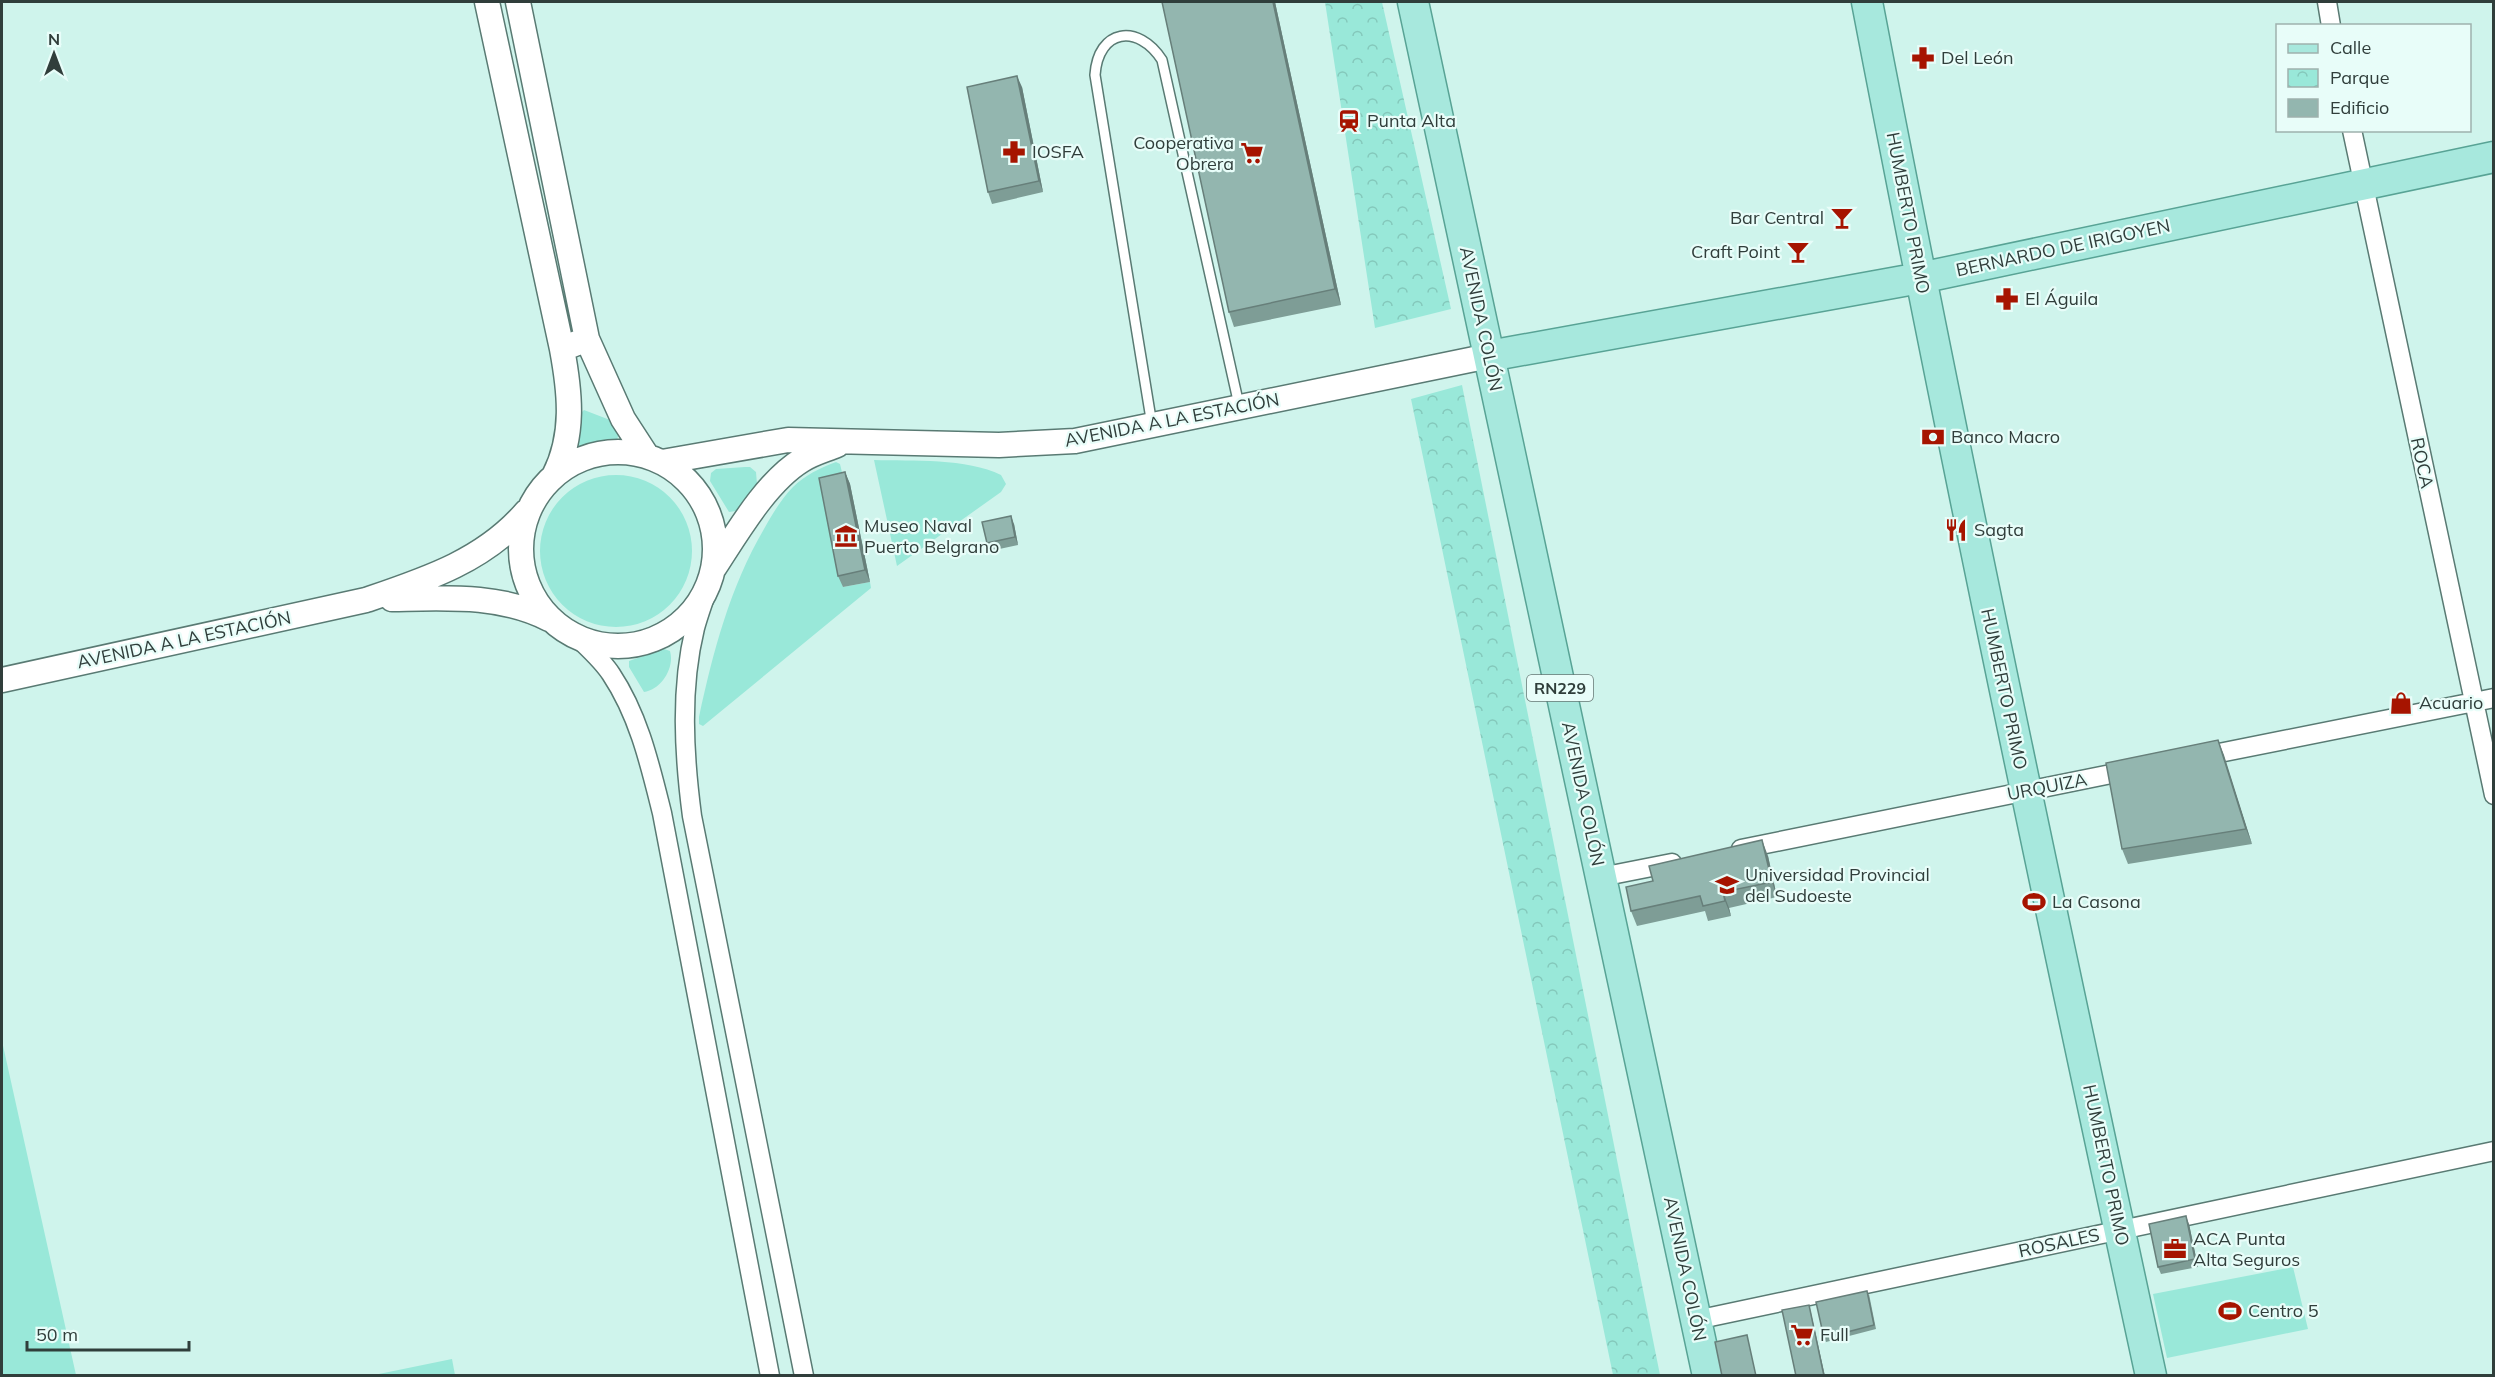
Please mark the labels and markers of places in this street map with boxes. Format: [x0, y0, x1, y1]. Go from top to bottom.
pharmacy icon: Del León [1910, 45, 1936, 71]
place label: Del León [1941, 46, 2014, 69]
station icon: Punta Alta [1336, 108, 1362, 134]
place label: Punta Alta [1367, 109, 1456, 132]
place label: Cooperativa Obrera [1133, 131, 1234, 175]
pharmacy icon: IOSFA [1001, 139, 1027, 165]
place label: IOSFA [1032, 140, 1084, 163]
supermarket icon: Cooperativa Obrera [1239, 140, 1265, 166]
bar icon: Bar Central [1829, 205, 1855, 231]
place label: Bar Central [1730, 206, 1824, 229]
bar icon: Craft Point [1785, 239, 1811, 265]
place label: Craft Point [1691, 240, 1780, 263]
pharmacy icon: El Águila [1994, 286, 2020, 312]
place label: El Águila [2025, 287, 2098, 310]
bank icon: Banco Macro [1920, 424, 1946, 450]
place label: Banco Macro [1951, 425, 2060, 448]
place label: Museo Naval Puerto Belgrano [864, 514, 999, 558]
restaurant icon: Sagta [1943, 517, 1969, 543]
place label: Sagta [1974, 518, 2024, 541]
museum icon: Museo Naval Puerto Belgrano [833, 523, 859, 549]
shop icon: Acuario [2388, 690, 2414, 716]
place label: Acuario [2419, 691, 2483, 714]
place label: Universidad Provincial del Sudoeste [1745, 863, 1930, 907]
school or university icon: Universidad Provincial del Sudoeste [1714, 872, 1740, 898]
sports icon: La Casona [2021, 889, 2047, 915]
place label: La Casona [2052, 890, 2141, 913]
place label: ACA Punta Alta Seguros [2193, 1227, 2300, 1271]
office icon: ACA Punta Alta Seguros [2162, 1236, 2188, 1262]
sports icon: Centro 5 [2217, 1298, 2243, 1324]
place label: Centro 5 [2248, 1299, 2319, 1322]
supermarket icon: Full [1789, 1322, 1815, 1348]
place label: Full [1820, 1323, 1849, 1346]

